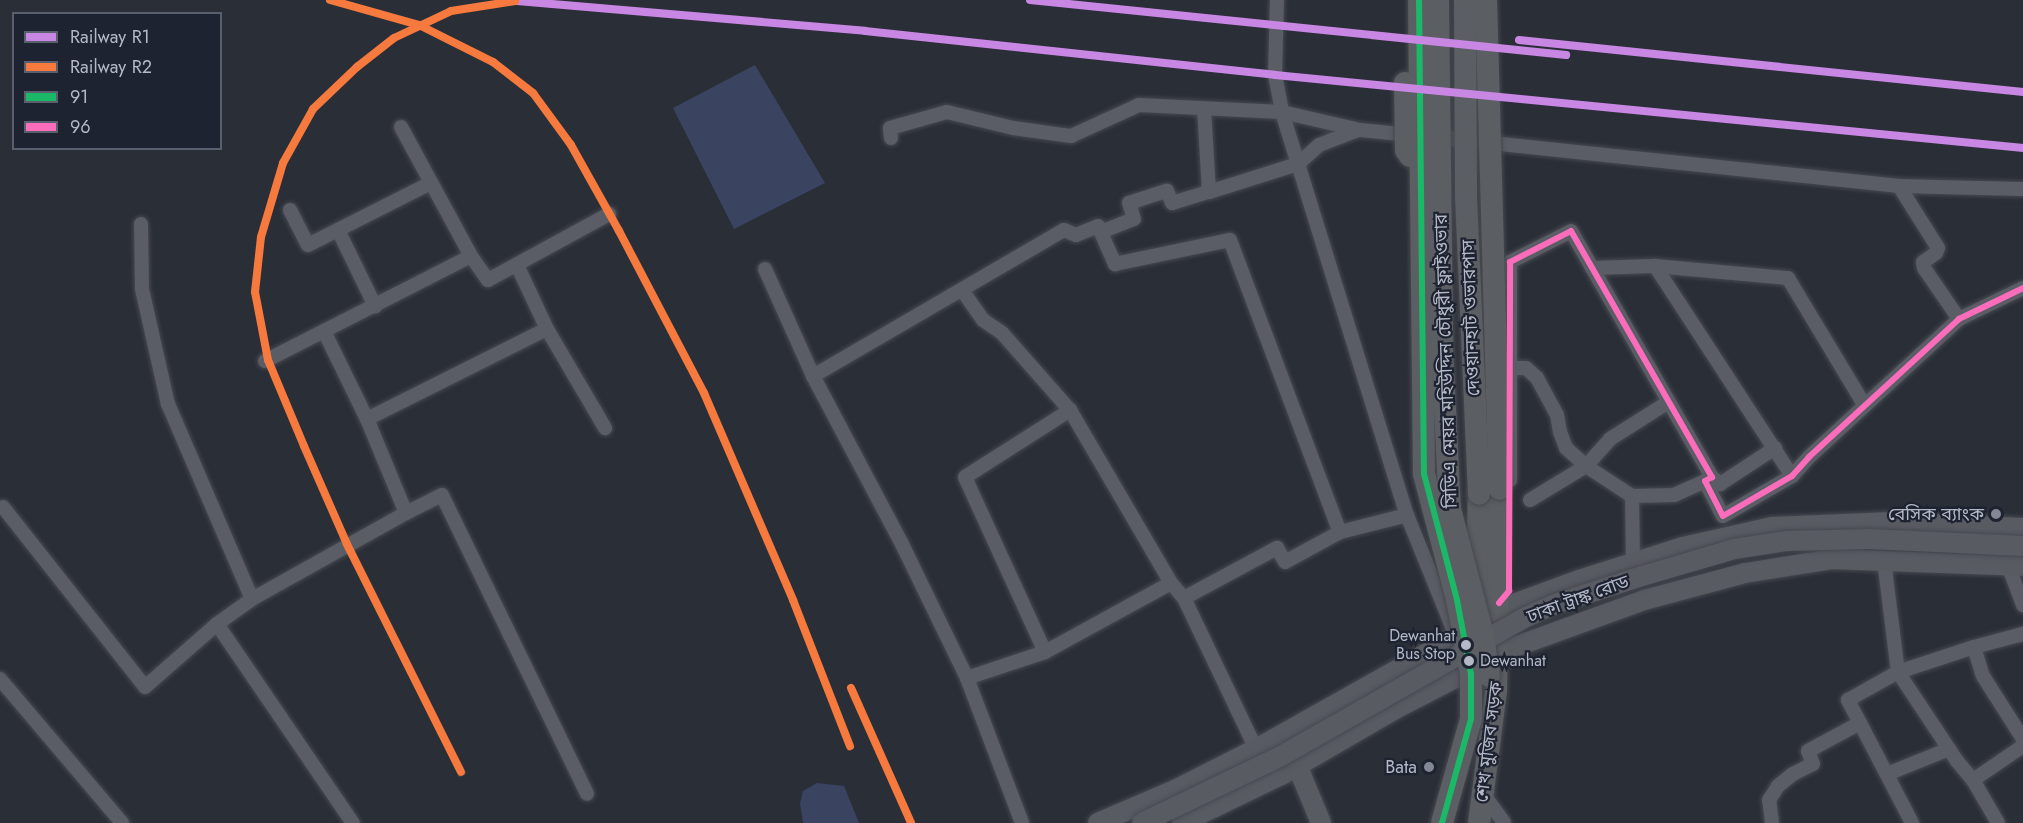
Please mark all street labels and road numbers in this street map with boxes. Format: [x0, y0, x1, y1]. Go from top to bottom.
street label: সিডিএ মেয়র মহিউদ্দিন চৌধুরী ফ্লাইওভার [1430, 213, 1462, 509]
street label: দেওয়ানহাট ওভারপাস [1457, 239, 1485, 397]
street label: ঢাকা ট্রাঙ্ক রোড [1524, 571, 1632, 627]
street label: শেখ মুজিব সড়ক [1471, 680, 1507, 804]

